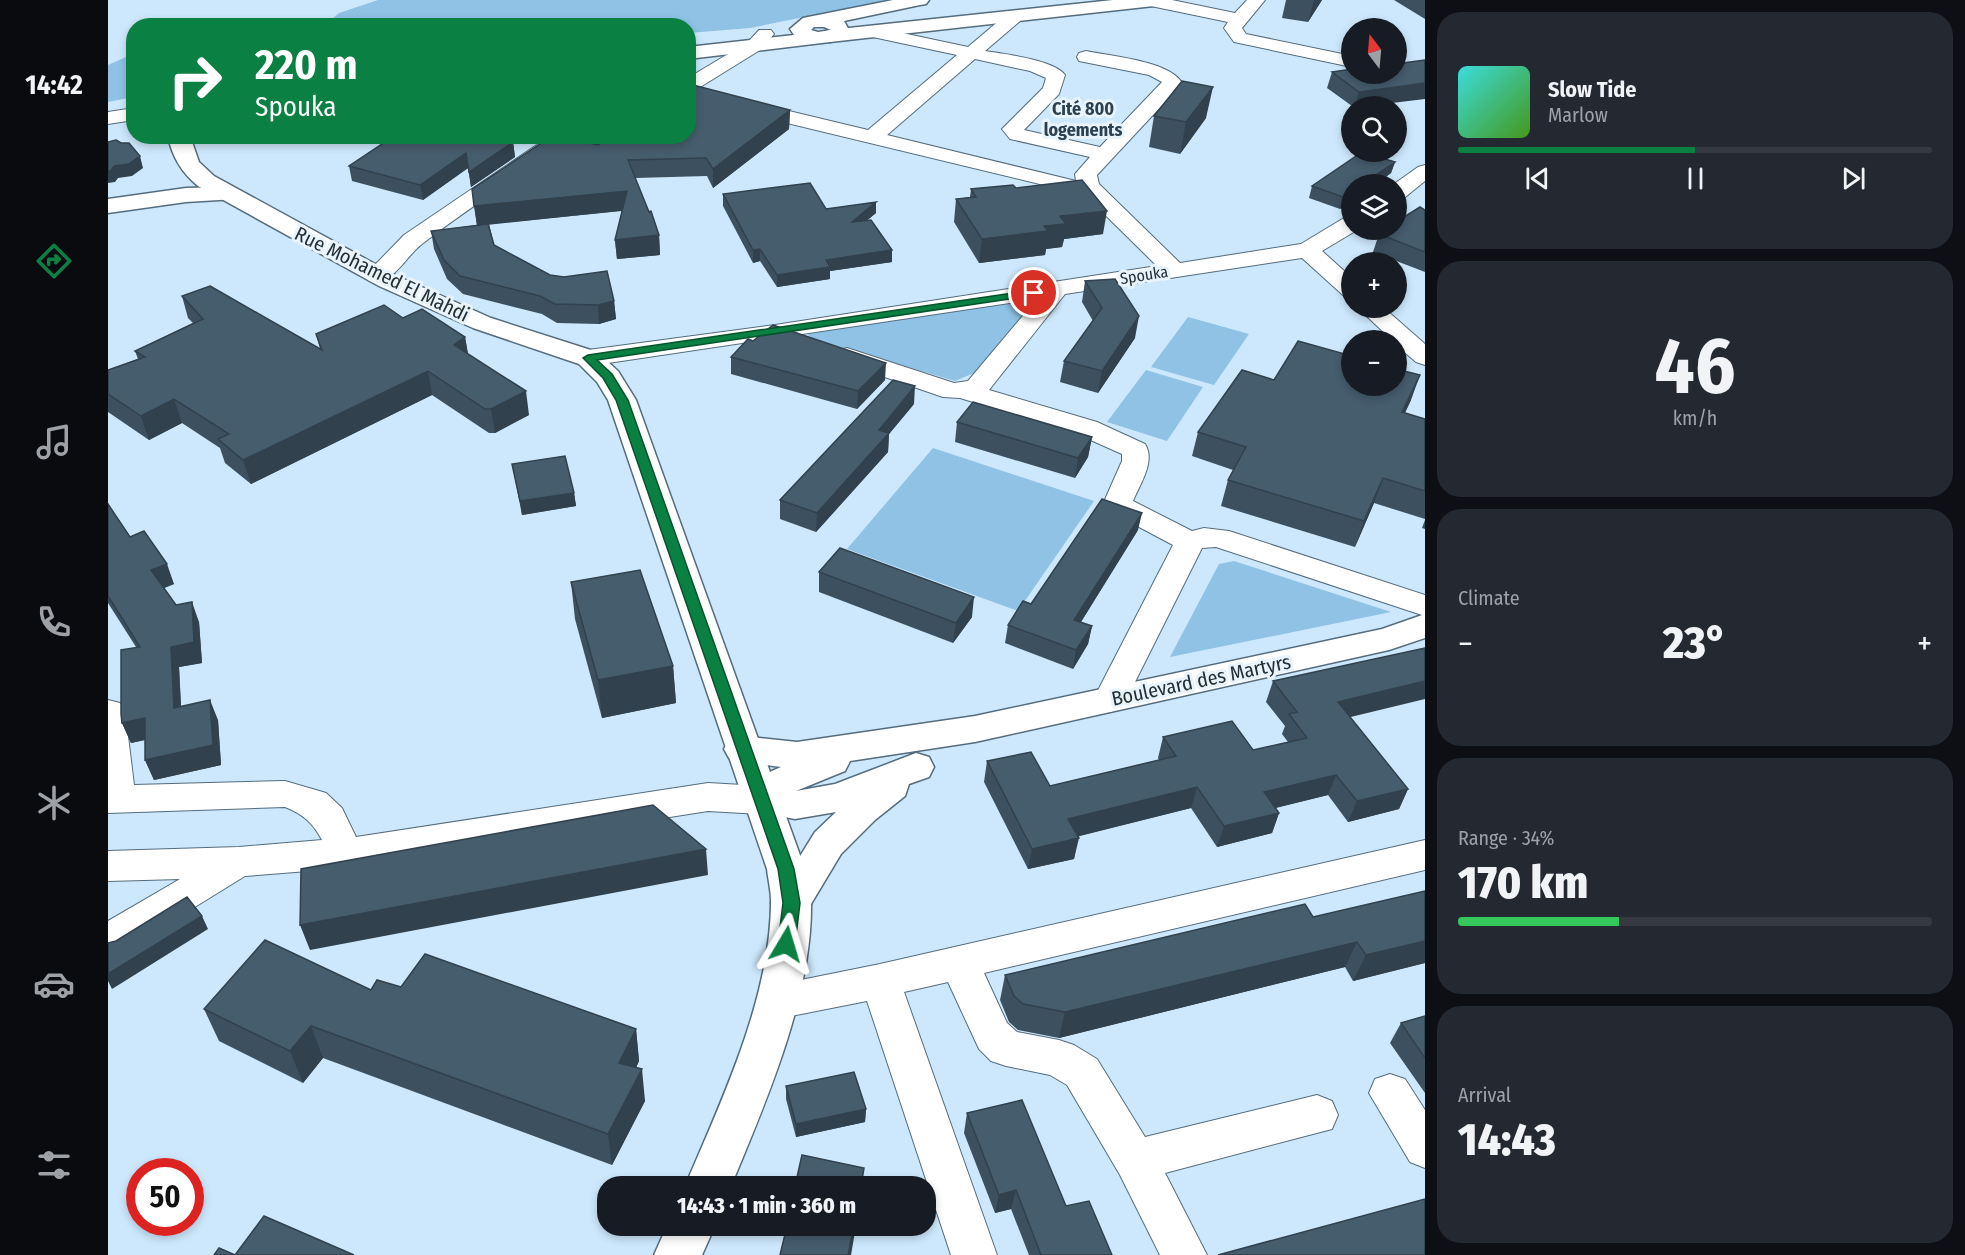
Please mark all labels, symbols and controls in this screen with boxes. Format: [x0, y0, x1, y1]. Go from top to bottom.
north arrow [1341, 18, 1407, 84]
map controls [1341, 18, 1407, 396]
text: 220 m [255, 40, 358, 90]
icon: right [156, 42, 234, 120]
text: 14:42 [25, 69, 83, 101]
text: Slow Tide [1548, 76, 1636, 103]
text: Spouka [255, 91, 337, 123]
button: search [1341, 96, 1407, 162]
district label: Cité 800 logements [1044, 98, 1122, 141]
text: Marlow [1548, 103, 1608, 127]
icon: previous [1521, 162, 1554, 195]
icon: pause [1679, 162, 1712, 195]
icon: next [1837, 162, 1870, 195]
button: layers [1341, 174, 1407, 240]
street label: Rue Mohamed El Mahdi [291, 221, 473, 327]
icon: directions [33, 240, 75, 282]
button: + [1341, 252, 1407, 318]
street label: Spouka [1119, 262, 1169, 288]
pin [1008, 267, 1059, 318]
icon: arrive [1017, 276, 1050, 309]
text: 46 [1655, 320, 1735, 414]
button: − [1341, 330, 1407, 396]
text: km/h [1673, 406, 1717, 430]
icon: music [33, 421, 75, 463]
text: Climate [1458, 586, 1520, 610]
icon: phone [33, 601, 75, 643]
text: 23° [1663, 616, 1727, 670]
text: − [1458, 624, 1473, 664]
text: + [1917, 624, 1932, 664]
street label: Boulevard des Martyrs [1109, 649, 1293, 711]
icon: climate [33, 782, 75, 824]
text: Range · 34% [1458, 826, 1554, 850]
text: 170 km [1458, 856, 1588, 910]
position arrow [754, 912, 818, 976]
icon: car [33, 963, 75, 1005]
text: Arrival [1458, 1083, 1511, 1107]
text: 14:43 [1458, 1113, 1556, 1167]
icon: filters [33, 1144, 75, 1186]
speed limit sign: 50 [126, 1158, 204, 1236]
text: 14:43 · 1 min · 360 m [677, 1192, 856, 1219]

